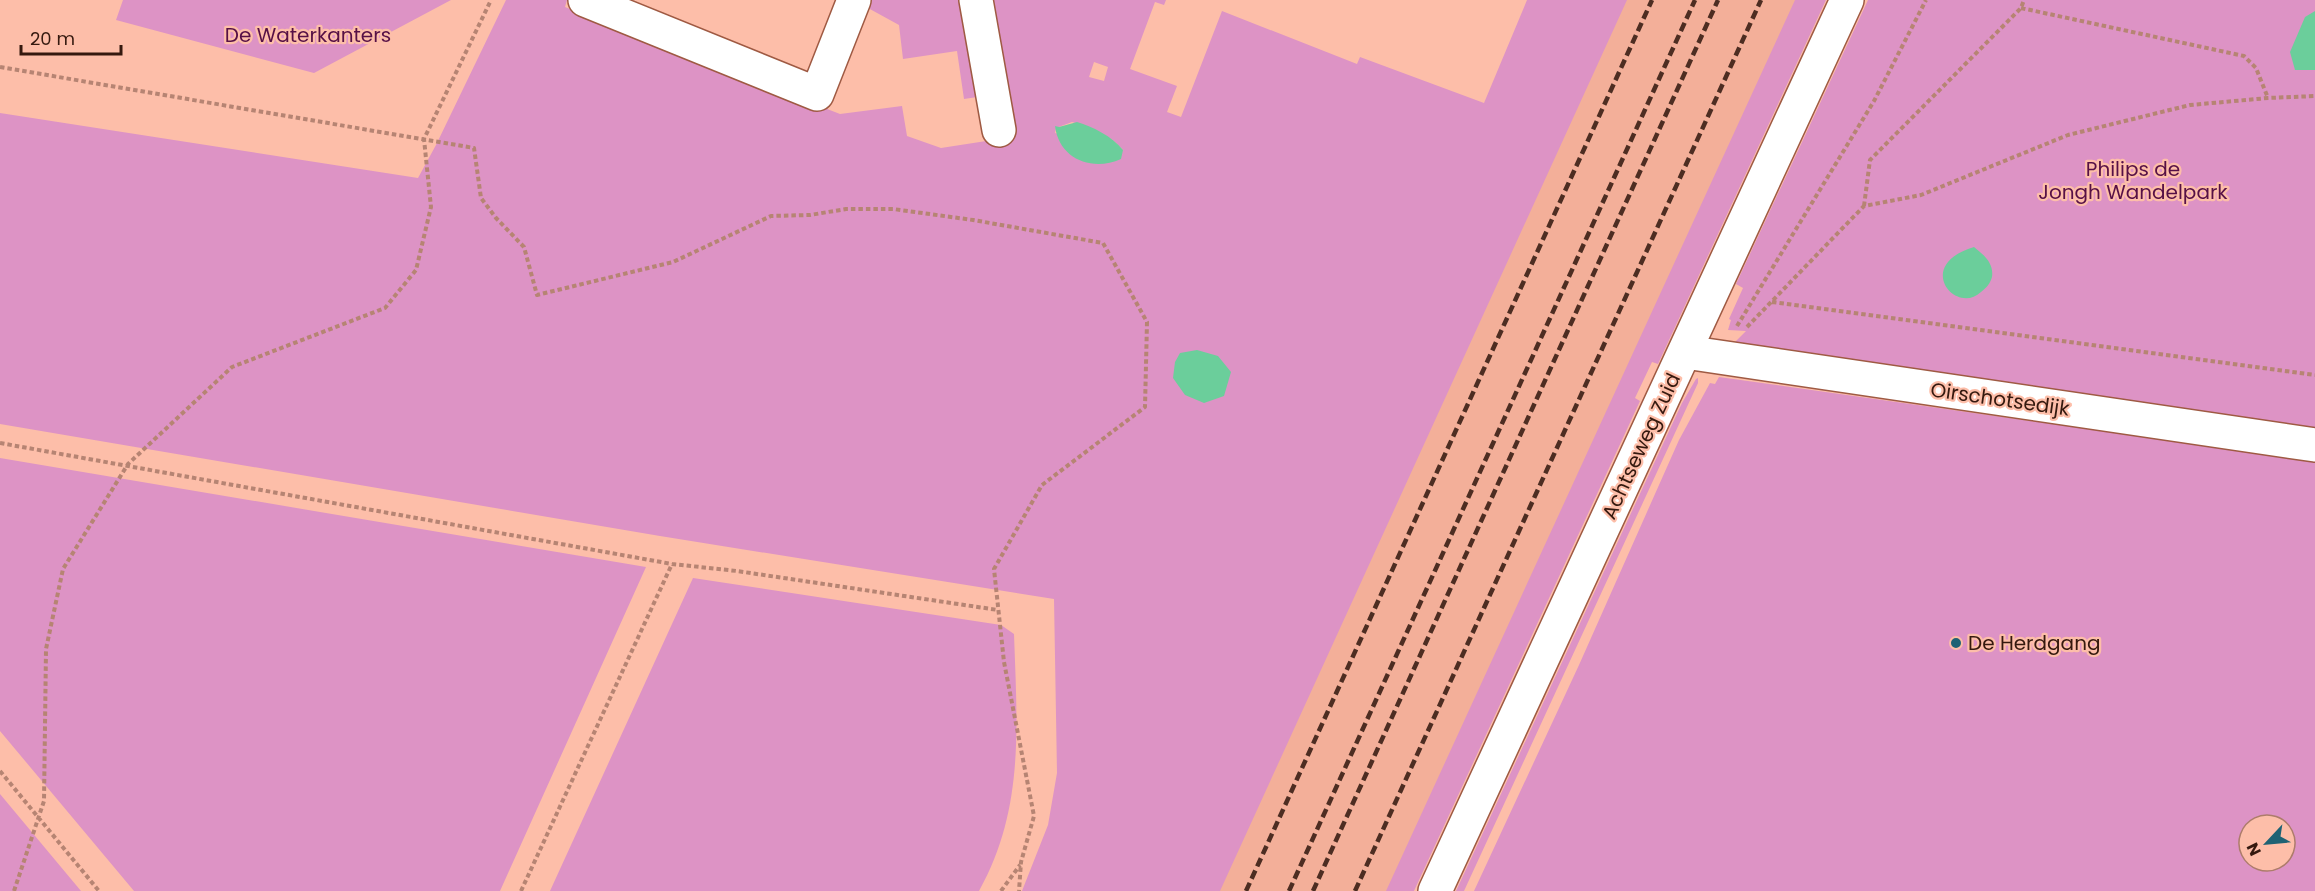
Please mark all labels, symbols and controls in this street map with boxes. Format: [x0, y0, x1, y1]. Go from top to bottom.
scale bar [21, 18, 122, 56]
park label: De Waterkanters [225, 21, 391, 49]
text: 20 m [30, 26, 75, 51]
park label: Philips de Jongh Wandelpark [2038, 155, 2228, 206]
street label: Achtseweg Zuid [1595, 368, 1687, 524]
street label: Oirschotsedijk [1929, 375, 2072, 423]
place label: De Herdgang [1968, 629, 2100, 657]
marker: De Herdgang [1949, 636, 1963, 650]
north arrow [2237, 813, 2297, 873]
text: N [2241, 839, 2267, 860]

